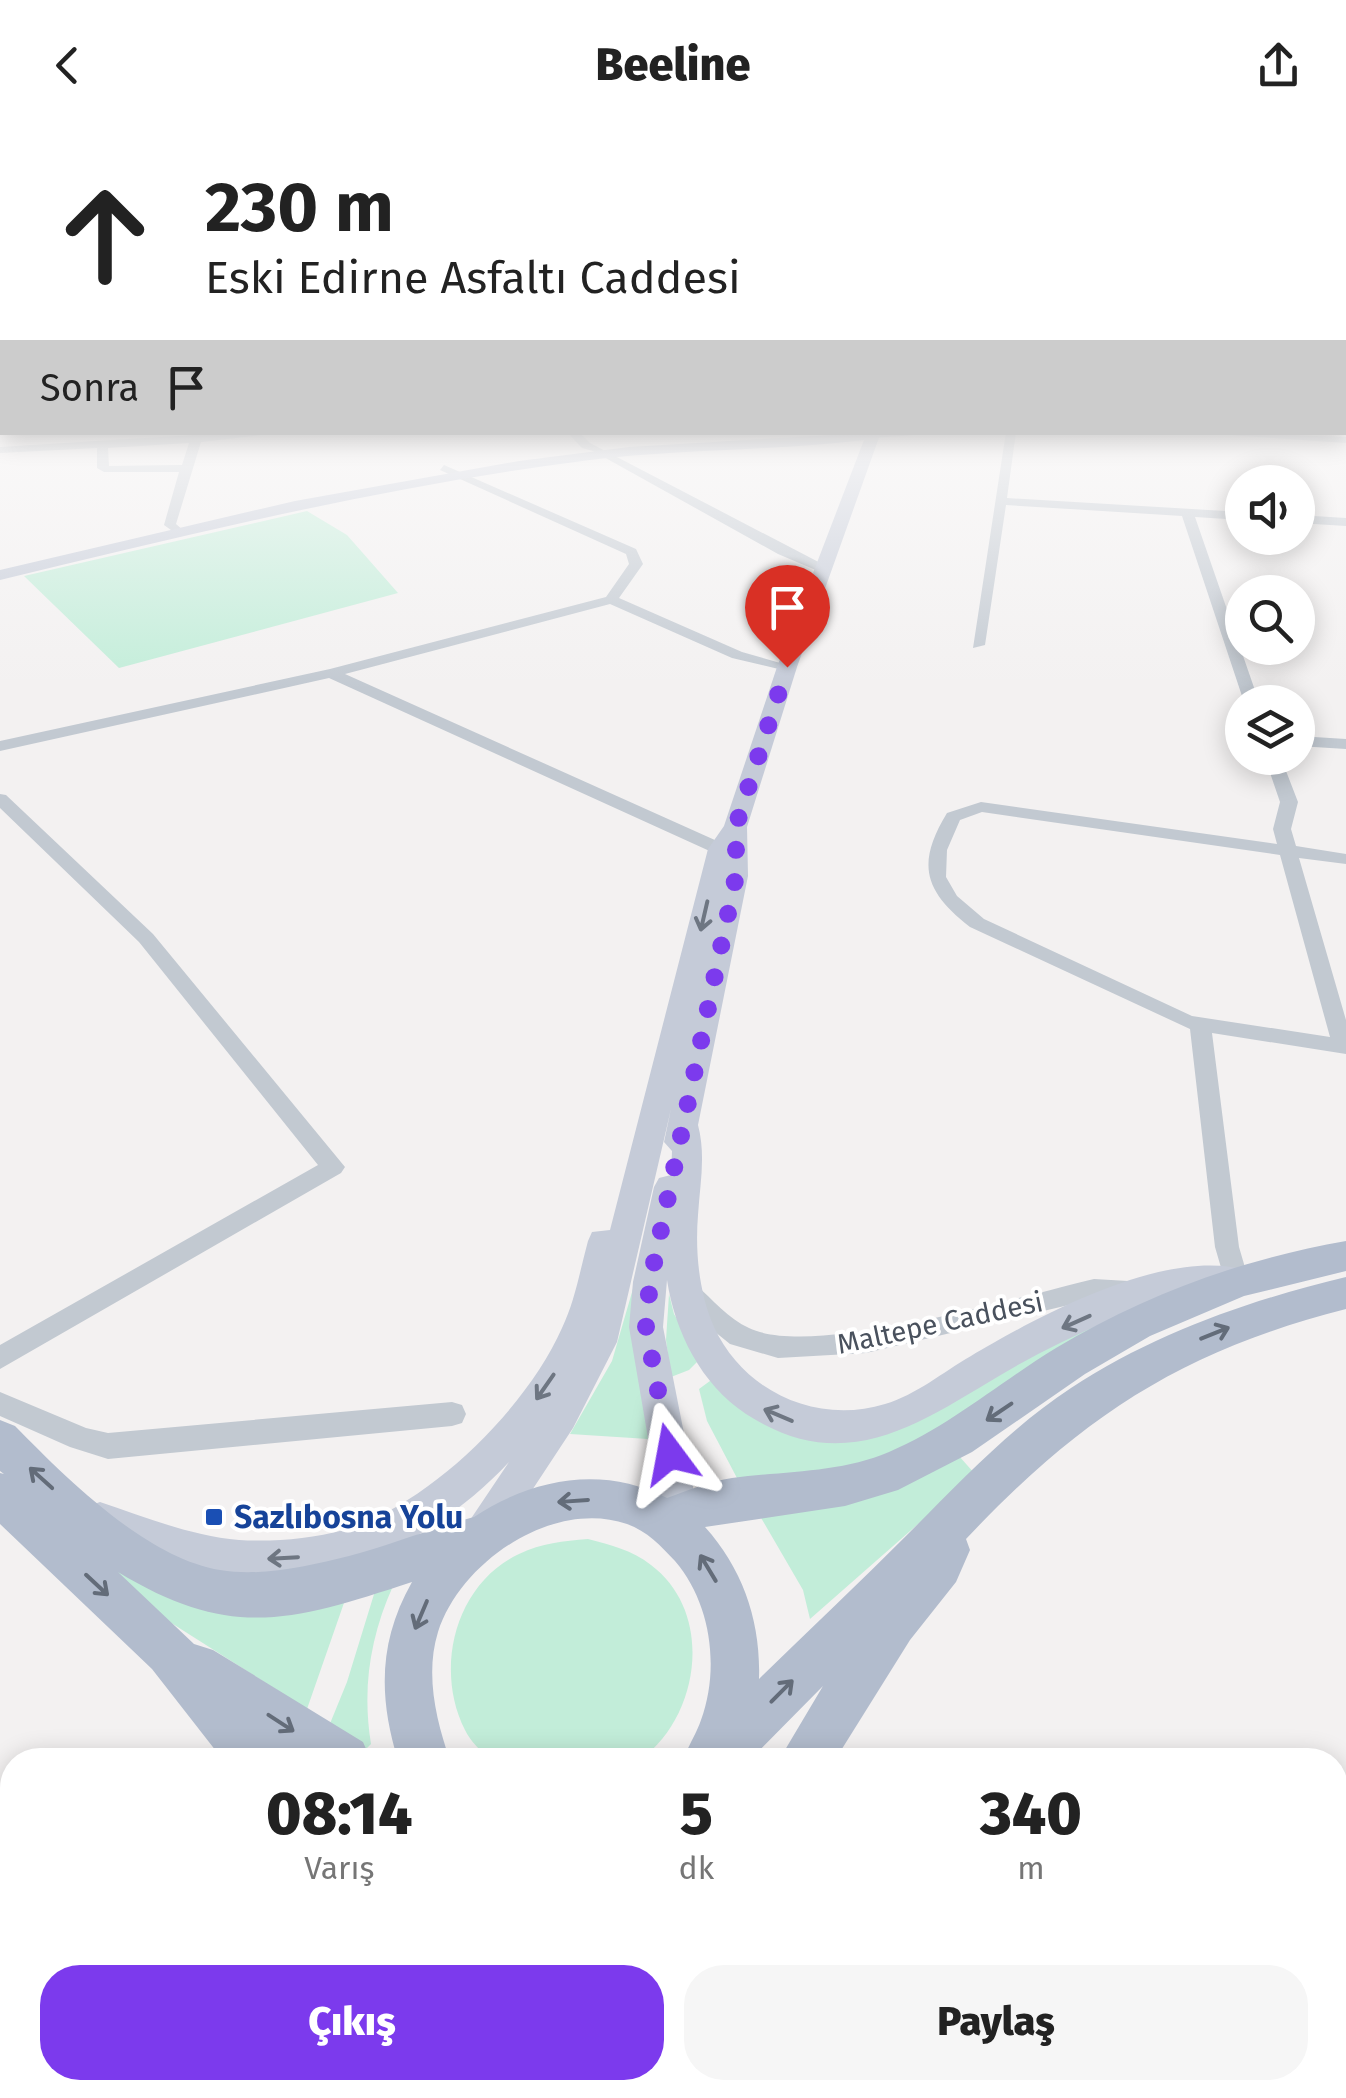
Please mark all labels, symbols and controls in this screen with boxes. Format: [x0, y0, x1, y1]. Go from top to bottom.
icon: back [40, 38, 95, 93]
text: Beeline [596, 38, 750, 92]
icon: share [1251, 38, 1306, 93]
text: 230 m [205, 166, 394, 250]
icon: ahead [40, 170, 170, 300]
text: Eski Edirne Asfaltı Caddesi [205, 251, 741, 305]
icon: arrive [159, 360, 214, 415]
text: Sonra [40, 365, 139, 411]
map controls [1225, 465, 1315, 775]
button: sound [1225, 465, 1315, 555]
pin [745, 565, 830, 668]
button: search [1225, 575, 1315, 665]
icon: arrive [760, 580, 815, 635]
button: layers [1225, 685, 1315, 775]
one-way arrow [694, 899, 712, 931]
street label: Maltepe Caddesi [834, 1285, 1046, 1361]
one-way arrow [1062, 1314, 1092, 1332]
one-way arrow [1199, 1322, 1230, 1340]
one-way arrow [535, 1373, 556, 1401]
position arrow [618, 1402, 722, 1506]
one-way arrow [985, 1402, 1013, 1423]
one-way arrow [763, 1405, 794, 1423]
one-way arrow [29, 1467, 54, 1490]
one-way arrow [558, 1491, 590, 1510]
place label: Sazlıbosna Yolu [234, 1498, 463, 1536]
marker: Sazlıbosna Yolu [203, 1506, 225, 1528]
one-way arrow [268, 1549, 300, 1568]
one-way arrow [698, 1554, 719, 1583]
one-way arrow [84, 1573, 109, 1596]
one-way arrow [411, 1599, 429, 1630]
one-way arrow [770, 1680, 794, 1704]
one-way arrow [266, 1712, 295, 1733]
text: 08:14 [266, 1778, 413, 1850]
text: 5 [680, 1778, 713, 1850]
text: 340 [980, 1778, 1082, 1850]
text: Varış [304, 1849, 374, 1887]
text: dk [679, 1849, 714, 1887]
text: m [1017, 1849, 1045, 1887]
button: Çıkış [40, 1965, 664, 2080]
button: Paylaş [684, 1965, 1308, 2080]

